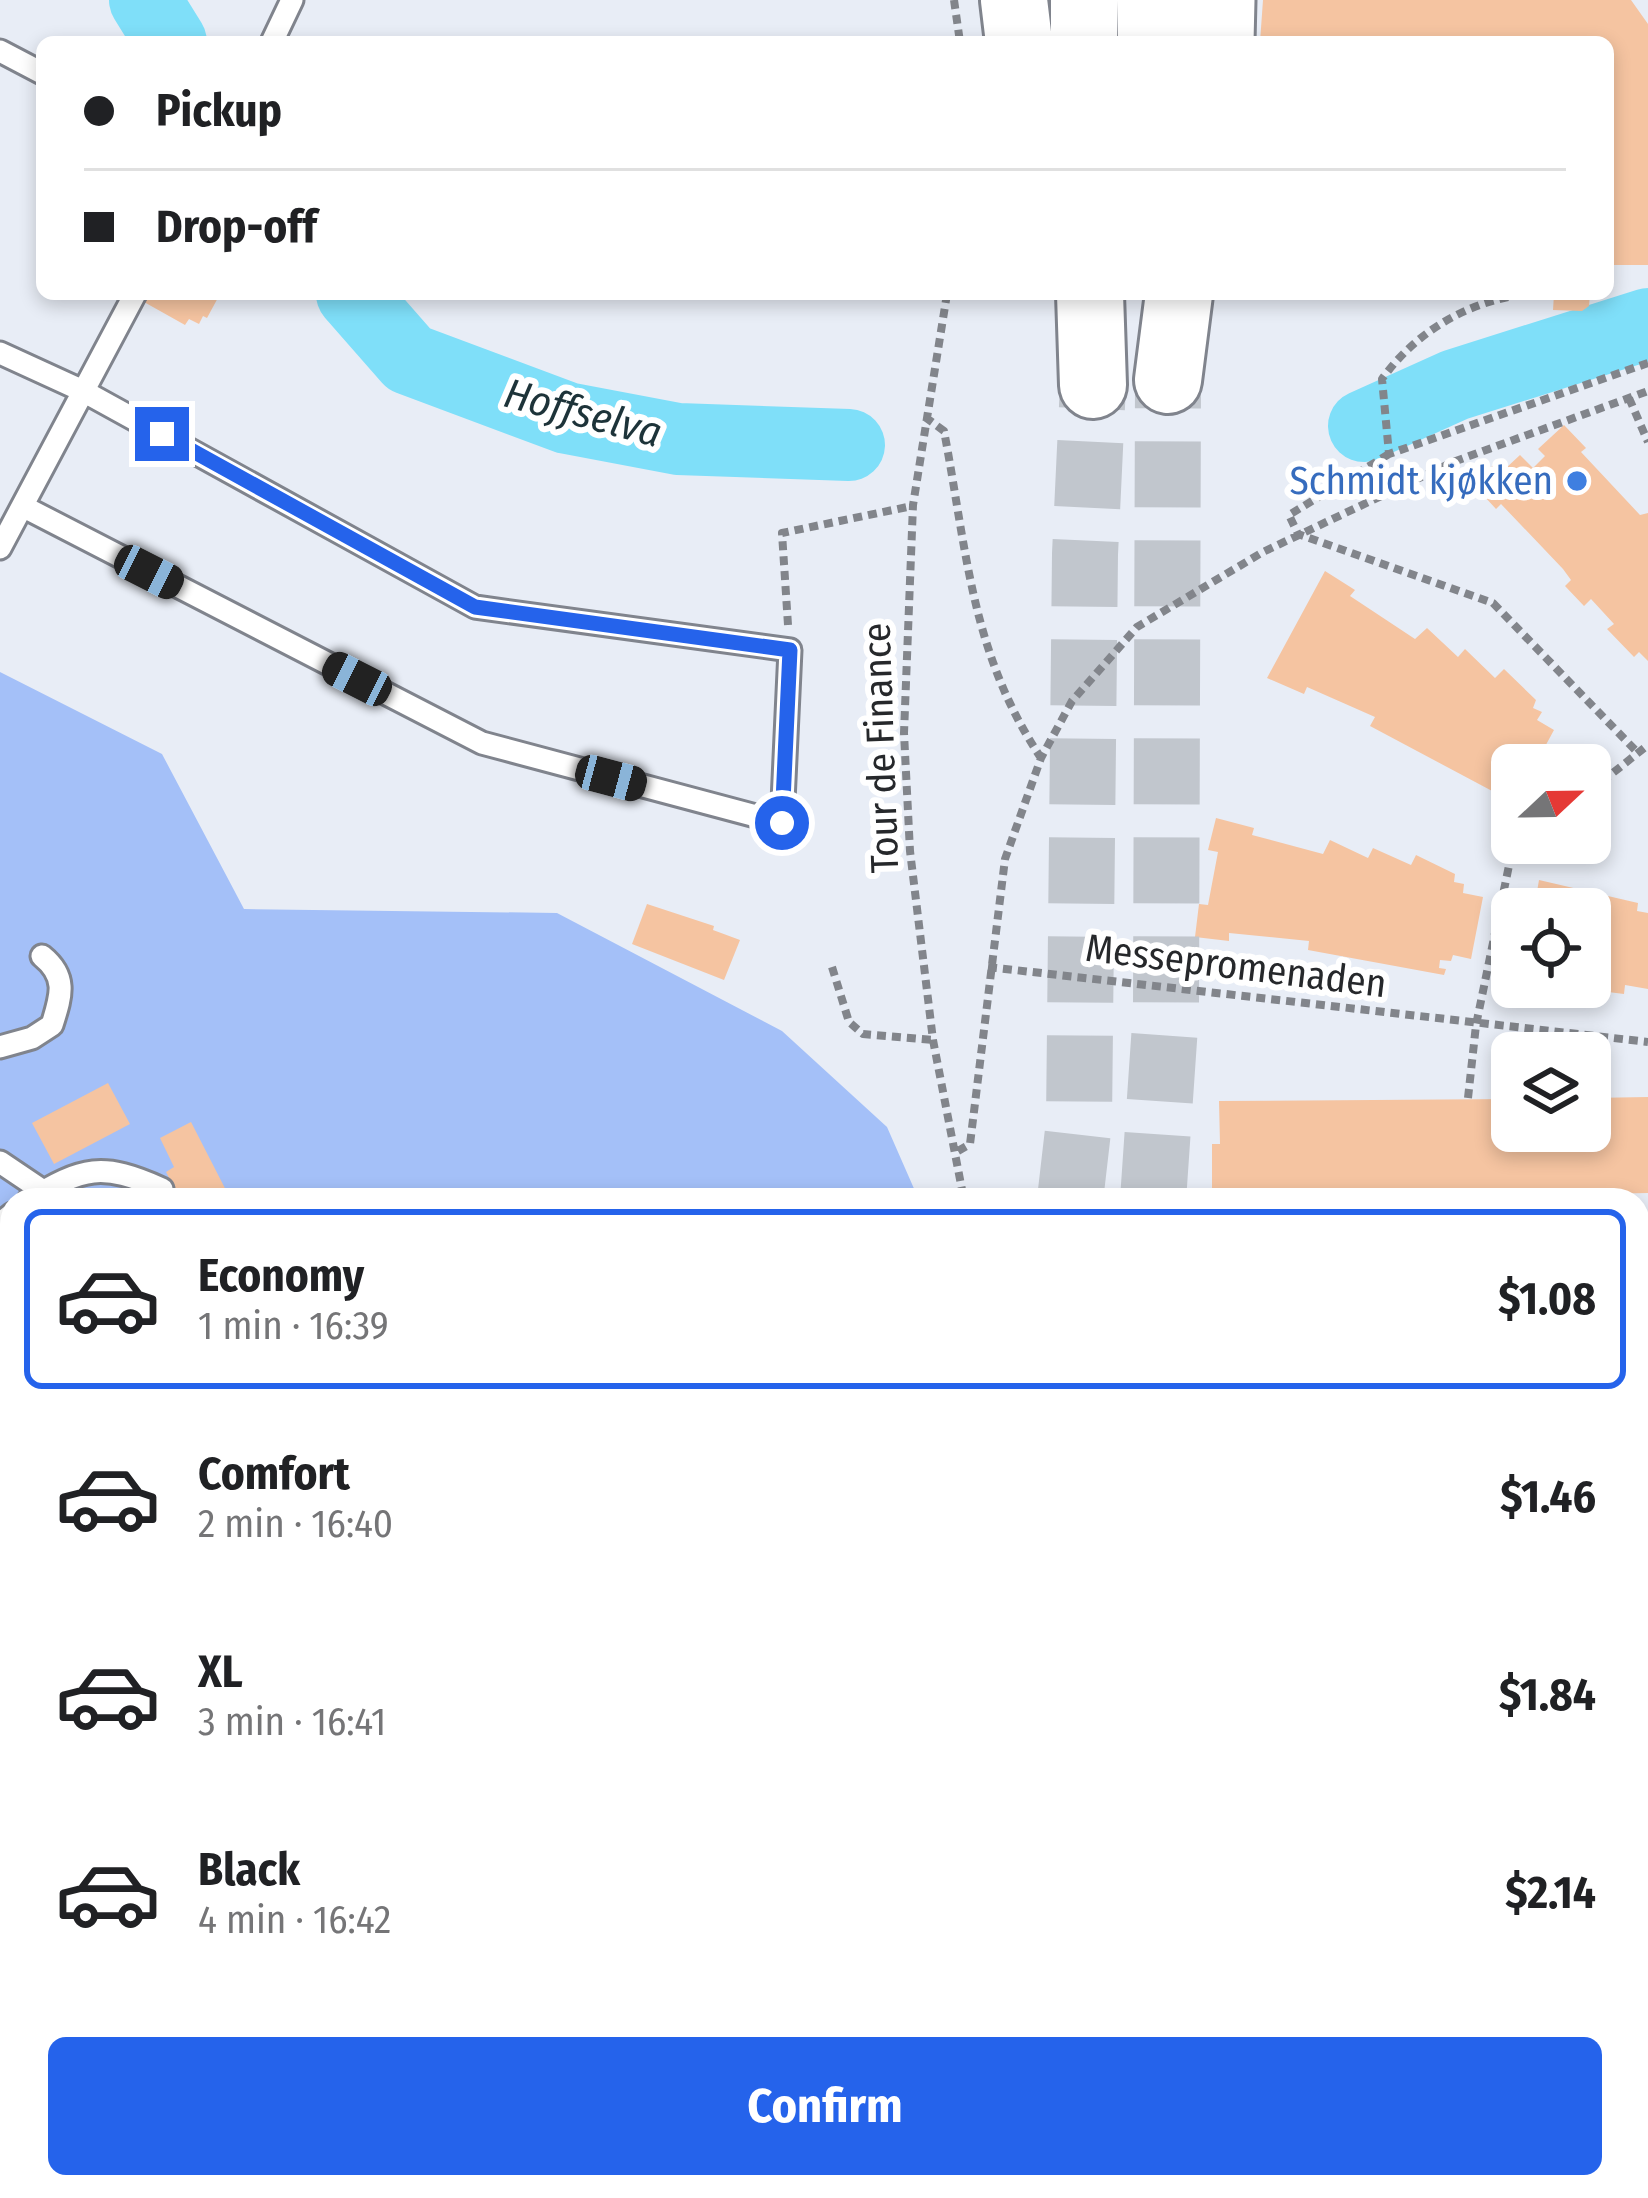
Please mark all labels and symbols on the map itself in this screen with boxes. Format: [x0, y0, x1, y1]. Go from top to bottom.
water label: Hoffselva [499, 368, 667, 458]
route end [135, 407, 189, 461]
place label: Schmidt kjøkken [1289, 458, 1553, 504]
marker: Schmidt kjøkken [1564, 468, 1590, 494]
car [109, 540, 189, 604]
street label: Tour de Finance [854, 622, 908, 874]
car [317, 647, 397, 711]
north arrow [1491, 744, 1611, 864]
car [572, 751, 650, 805]
route start [755, 796, 809, 850]
street label: Messepromenaden [1083, 925, 1389, 1007]

